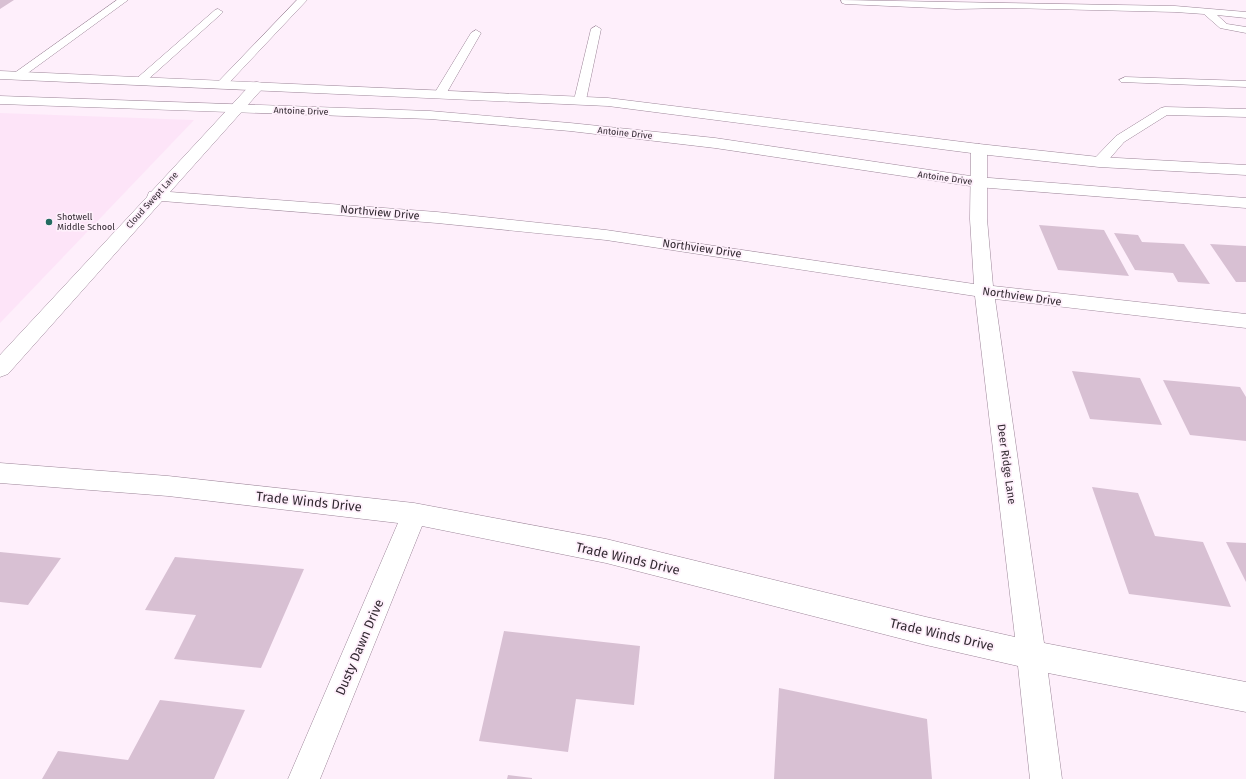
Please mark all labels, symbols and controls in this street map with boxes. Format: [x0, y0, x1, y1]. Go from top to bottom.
street label: Antoine Drive [273, 105, 329, 117]
street label: Antoine Drive [597, 125, 653, 141]
street label: Antoine Drive [917, 169, 973, 187]
street label: Cloud Swept Lane [124, 170, 180, 230]
street label: Northview Drive [340, 203, 420, 222]
place label: Shotwell Middle School [57, 212, 115, 232]
marker: Shotwell Middle School [44, 217, 54, 227]
street label: Northview Drive [662, 237, 742, 260]
street label: Northview Drive [982, 285, 1062, 308]
street label: Deer Ridge Lane [994, 423, 1019, 505]
street label: Trade Winds Drive [255, 488, 362, 515]
street label: Trade Winds Drive [575, 539, 681, 578]
street label: Dusty Dawn Drive [333, 597, 386, 697]
street label: Trade Winds Drive [889, 615, 995, 654]

